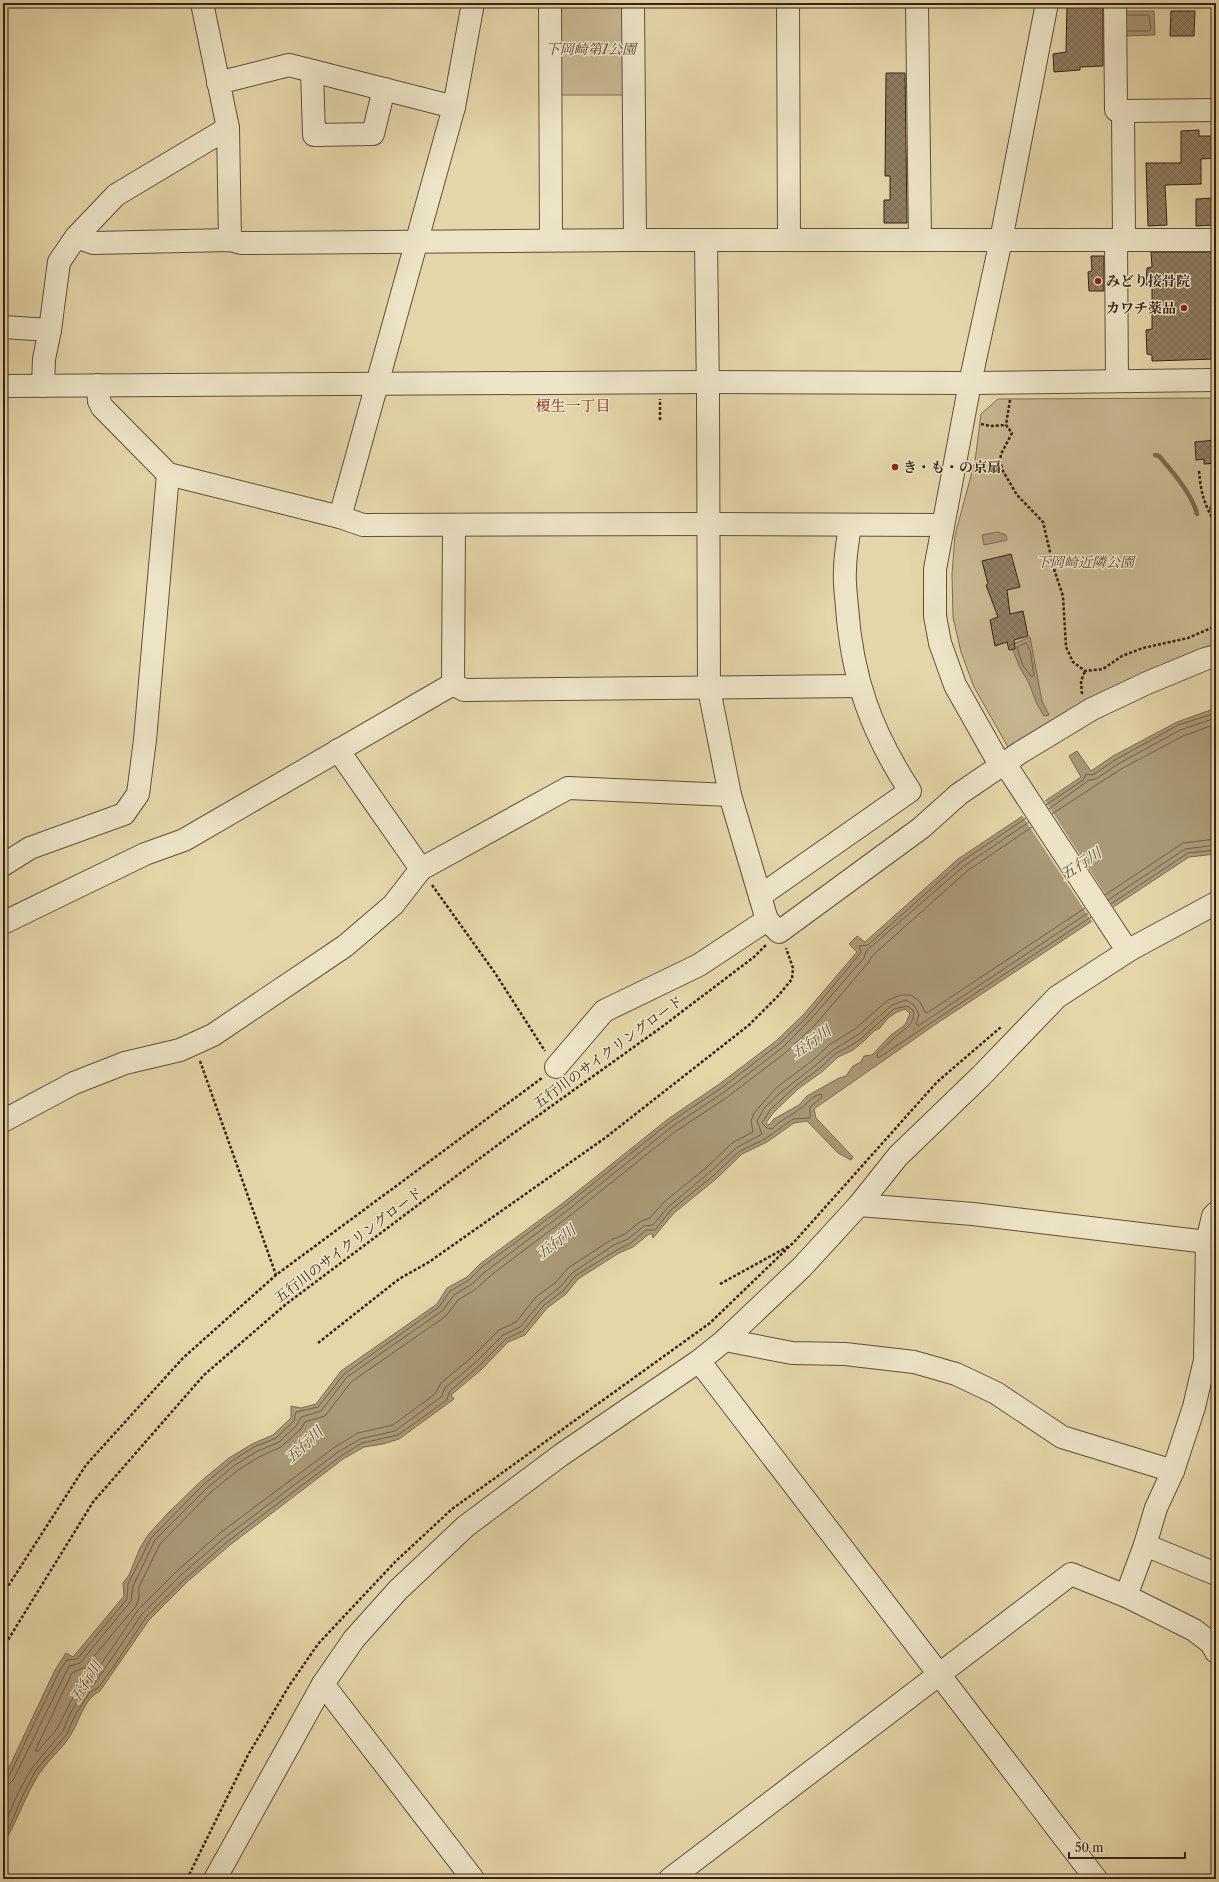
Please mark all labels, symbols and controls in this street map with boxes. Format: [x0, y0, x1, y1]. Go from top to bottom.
park label: 下岡崎第1公園 [546, 40, 638, 58]
place label: みどり接骨院 [1106, 272, 1190, 290]
marker: みどり接骨院 [1093, 276, 1103, 286]
place label: カワチ薬品 [1106, 299, 1176, 317]
marker: カワチ薬品 [1179, 303, 1189, 313]
district label: 榎生一丁目 [535, 396, 611, 415]
place label: き・も・の京扇 [903, 458, 1001, 476]
marker: き・も・の京扇 [890, 462, 900, 472]
park label: 下岡崎近隣公園 [1036, 553, 1136, 571]
water label: 五行川 [1057, 842, 1106, 884]
street label: 五行川のサイクリングロード [530, 992, 686, 1112]
water label: 五行川 [787, 1020, 836, 1062]
street label: 五行川のサイクリングロード [271, 1184, 425, 1306]
water label: 五行川 [532, 1219, 581, 1263]
water label: 五行川 [281, 1421, 328, 1467]
water label: 五行川 [66, 1656, 107, 1706]
scale bar [1069, 1834, 1185, 1860]
text: 50 m [1075, 1840, 1104, 1855]

